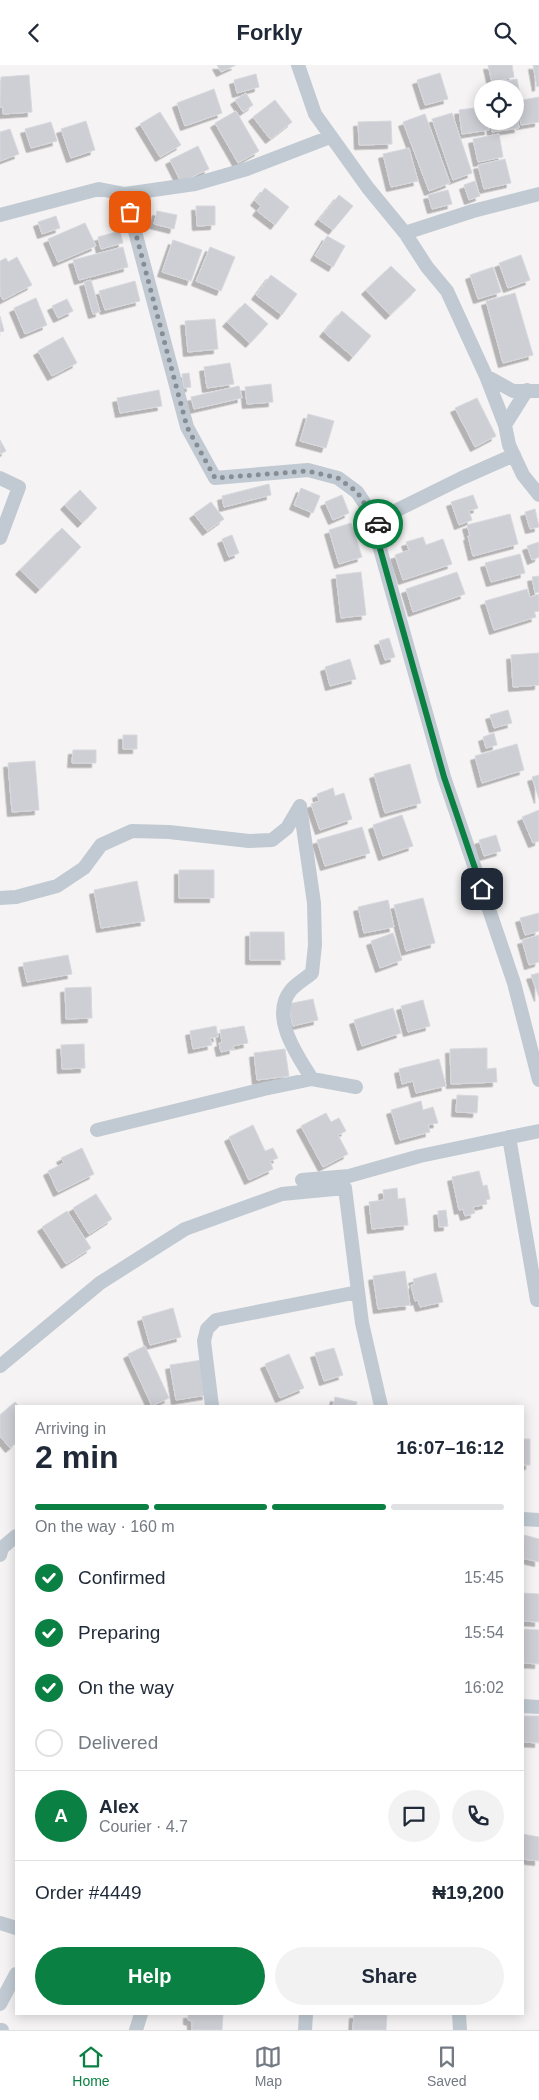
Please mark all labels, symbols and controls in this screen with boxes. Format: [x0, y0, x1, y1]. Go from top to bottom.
icon: back [20, 19, 48, 47]
icon: search [491, 19, 519, 47]
text: Forkly [236, 20, 303, 45]
map controls [474, 80, 524, 130]
button: locate [474, 80, 524, 130]
pin [109, 191, 151, 233]
icon: bag [116, 198, 144, 226]
courier [353, 499, 403, 549]
icon: car [364, 510, 392, 538]
pin [461, 868, 503, 910]
icon: home [468, 875, 496, 903]
text: Arriving in [35, 1420, 106, 1437]
text: 16:07–16:12 [396, 1437, 504, 1458]
text: 2 min [35, 1439, 119, 1475]
text: On the way · 160 m [35, 1518, 175, 1535]
icon: check [35, 1564, 63, 1592]
text: Confirmed [78, 1567, 166, 1588]
text: 15:45 [464, 1569, 504, 1586]
icon: check [35, 1619, 63, 1647]
text: Preparing [78, 1622, 160, 1643]
text: 15:54 [464, 1624, 504, 1641]
icon: check [35, 1674, 63, 1702]
text: On the way [78, 1677, 174, 1698]
text: 16:02 [464, 1679, 504, 1696]
text: Delivered [78, 1732, 158, 1753]
button: chat [388, 1790, 440, 1842]
button: phone [452, 1790, 504, 1842]
text: Alex [99, 1796, 139, 1817]
text: A [54, 1805, 68, 1826]
text: Courier · 4.7 [99, 1818, 188, 1835]
text: Order #4449 [35, 1882, 142, 1903]
text: ₦19,200 [432, 1882, 504, 1903]
button: Help [35, 1947, 265, 2005]
button: Share [275, 1947, 504, 2005]
tab: Home [72, 2043, 110, 2089]
tab: Map [254, 2043, 282, 2089]
tab: Saved [427, 2043, 467, 2089]

